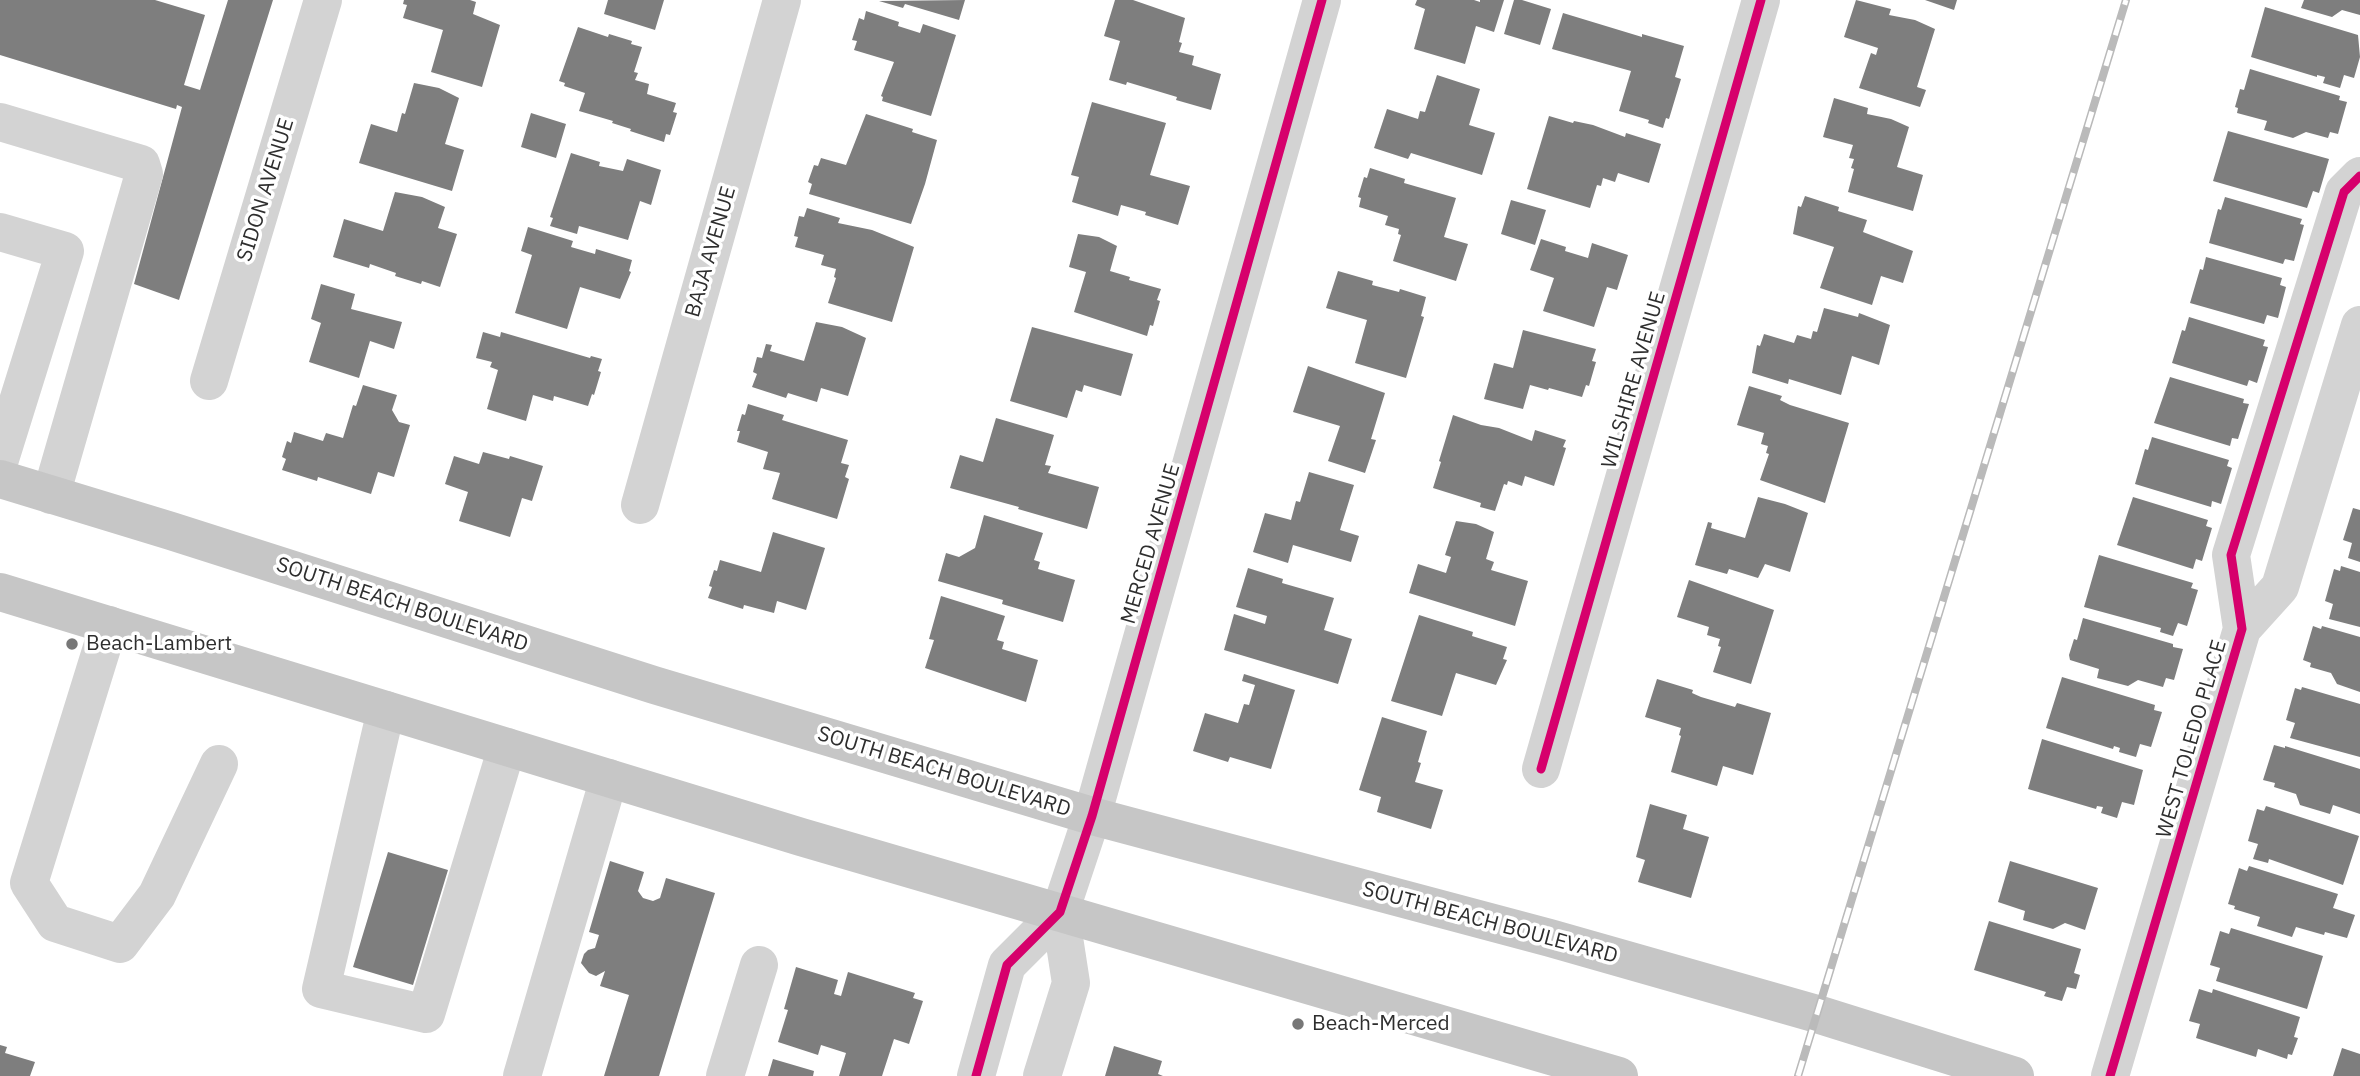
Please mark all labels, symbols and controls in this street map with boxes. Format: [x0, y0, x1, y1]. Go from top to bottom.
street label: SIDON AVENUE [232, 115, 300, 265]
street label: BAJA AVENUE [680, 184, 742, 320]
street label: WILSHIRE AVENUE [1597, 289, 1671, 471]
street label: MERCED AVENUE [1116, 461, 1186, 627]
street label: SOUTH BEACH BOULEVARD [273, 552, 531, 658]
place label: Beach-Lambert [86, 631, 232, 657]
marker: Beach-Lambert [64, 636, 80, 652]
street label: WEST TOLEDO PLACE [2152, 637, 2232, 841]
street label: SOUTH BEACH BOULEVARD [814, 721, 1074, 823]
street label: SOUTH BEACH BOULEVARD [1360, 877, 1620, 969]
place label: Beach-Merced [1312, 1011, 1450, 1037]
marker: Beach-Merced [1290, 1016, 1306, 1032]

